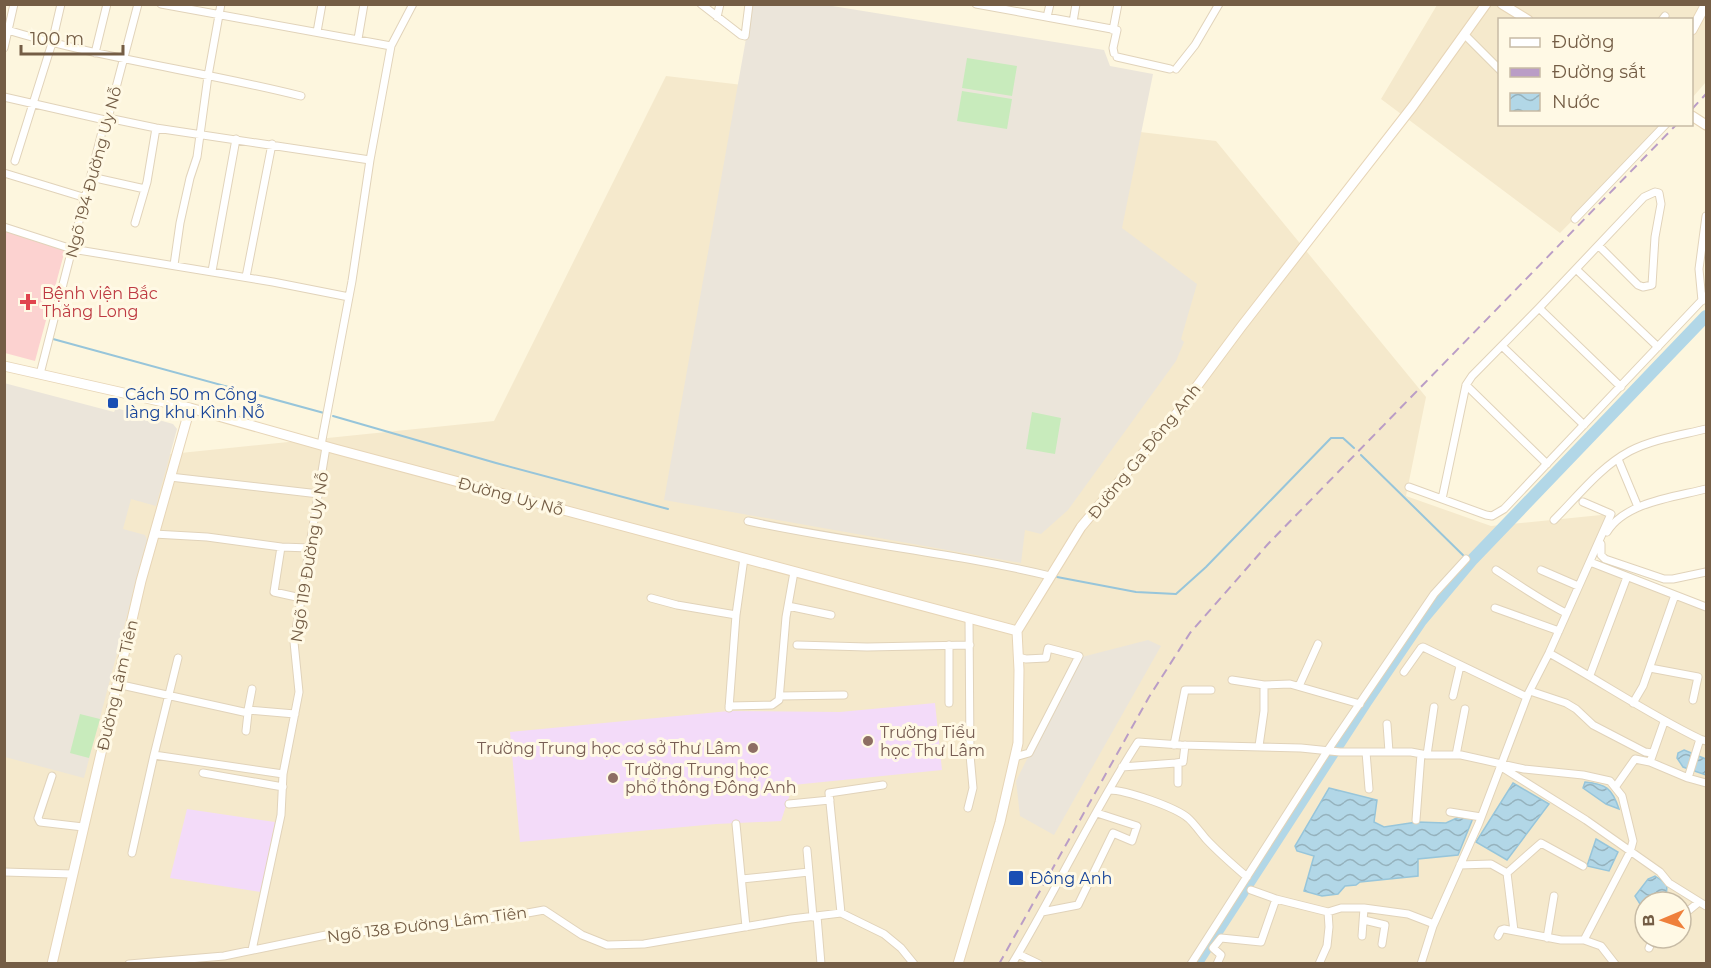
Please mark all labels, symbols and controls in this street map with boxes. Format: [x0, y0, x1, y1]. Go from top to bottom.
scale bar [21, 18, 123, 56]
legend [1498, 18, 1693, 126]
text: 100 m [30, 28, 84, 50]
text: Đường [1552, 31, 1615, 53]
text: Đường sắt [1552, 61, 1646, 83]
street label: Ngõ 194 Đường Uy Nỗ [61, 84, 126, 260]
text: Nước [1552, 91, 1600, 113]
place label: Bệnh viện Bắc Thăng Long [42, 284, 158, 321]
marker: Bệnh viện Bắc Thăng Long [19, 293, 37, 311]
street label: Đường Ga Đông Anh [1084, 380, 1205, 523]
place label: Cách 50 m Cổng làng khu Kình Nỗ [125, 385, 265, 422]
marker: Cách 50 m Cổng làng khu Kình Nỗ [106, 396, 120, 410]
street label: Ngõ 119 Đường Uy Nỗ [287, 471, 332, 644]
street label: Đường Uy Nỗ [456, 473, 566, 520]
street label: Đường Lâm Tiên [93, 618, 142, 752]
place label: Trường Tiểu học Thư Lâm [880, 723, 985, 760]
marker: Trường Tiểu học Thư Lâm [861, 734, 875, 748]
place label: Trường Trung học cơ sở Thư Lâm [477, 739, 741, 758]
marker: Trường Trung học cơ sở Thư Lâm [746, 741, 760, 755]
place label: Trường Trung học phổ thông Đông Anh [625, 760, 797, 797]
marker: Trường Trung học phổ thông Đông Anh [606, 771, 620, 785]
marker: Đông Anh [1007, 869, 1025, 887]
place label: Đông Anh [1030, 869, 1112, 888]
north arrow [1633, 890, 1693, 950]
street label: Ngõ 138 Đường Lâm Tiên [326, 903, 528, 946]
text: B [1639, 914, 1658, 927]

